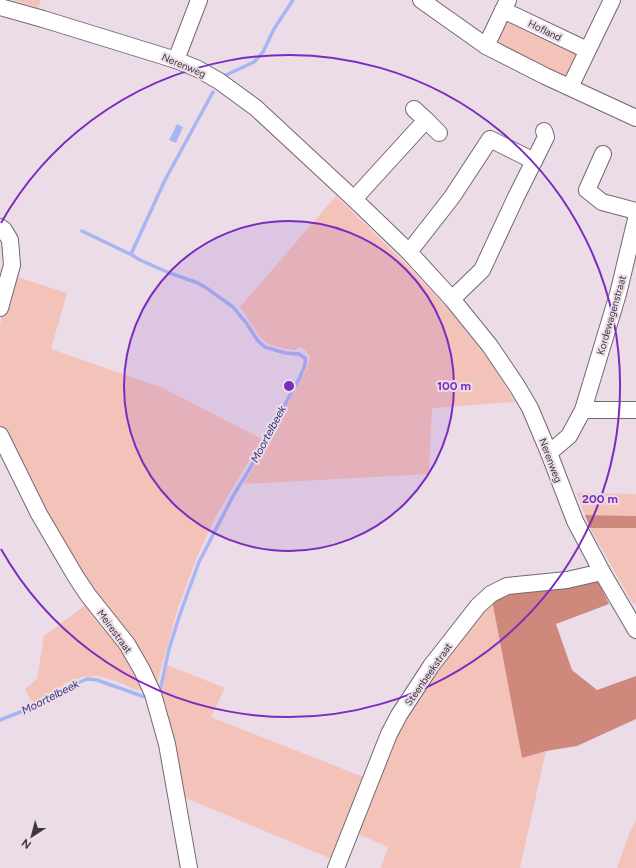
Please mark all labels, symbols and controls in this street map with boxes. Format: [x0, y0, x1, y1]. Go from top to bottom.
street label: Hofland [526, 17, 564, 44]
street label: Nerenweg [160, 50, 208, 81]
street label: Kordewagenstraat [594, 274, 629, 356]
centre of rings [282, 379, 296, 393]
text: 100 m [437, 379, 471, 393]
water label: Moortelbeek [248, 403, 289, 465]
street label: Nerenweg [536, 436, 565, 484]
text: 200 m [582, 492, 618, 506]
street label: Meirestraat [94, 607, 135, 656]
street label: Steenbeekstraat [402, 640, 455, 708]
water label: Moortelbeek [19, 677, 82, 717]
north arrow [12, 816, 52, 856]
text: N [19, 836, 34, 851]

